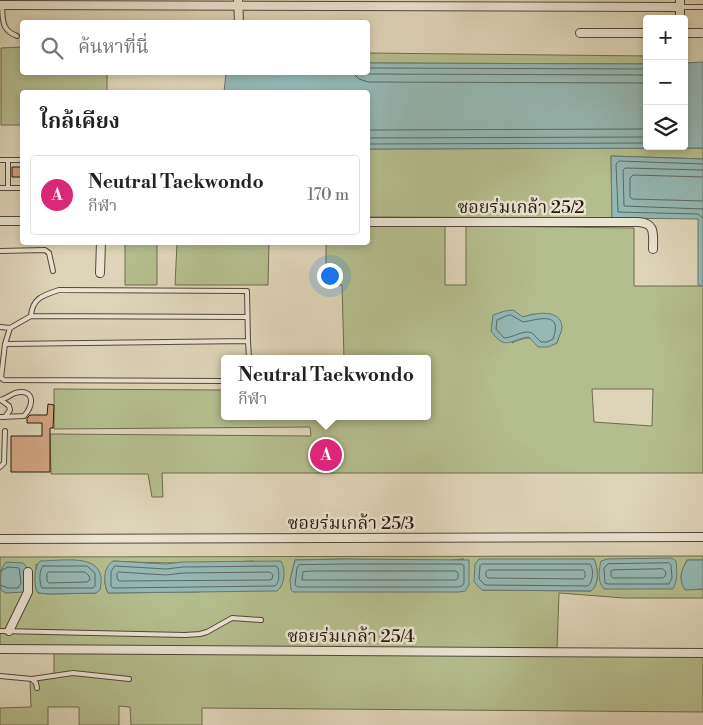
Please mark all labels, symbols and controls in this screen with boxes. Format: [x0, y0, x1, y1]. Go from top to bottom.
map controls [643, 15, 688, 150]
button: + [643, 15, 688, 60]
search box [20, 20, 370, 75]
icon: search [38, 34, 66, 62]
text: ค้นหาที่นี่ [78, 35, 149, 59]
button: − [643, 60, 688, 105]
button: layers [643, 105, 688, 150]
text: ใกล้เคียง [40, 109, 120, 135]
text: Neutral Taekwondo [88, 170, 264, 194]
text: A [51, 185, 63, 205]
text: 170 m [307, 185, 349, 205]
text: กีฬา [88, 196, 117, 216]
street label: ซอยร่มเกล้า 25/2 [457, 196, 585, 219]
your location [317, 263, 343, 289]
popup [221, 355, 431, 420]
text: Neutral Taekwondo [238, 363, 414, 387]
text: กีฬา [238, 389, 267, 409]
pin: A [310, 436, 342, 474]
street label: ซอยร่มเกล้า 25/3 [288, 512, 414, 535]
street label: ซอยร่มเกล้า 25/4 [287, 625, 415, 648]

